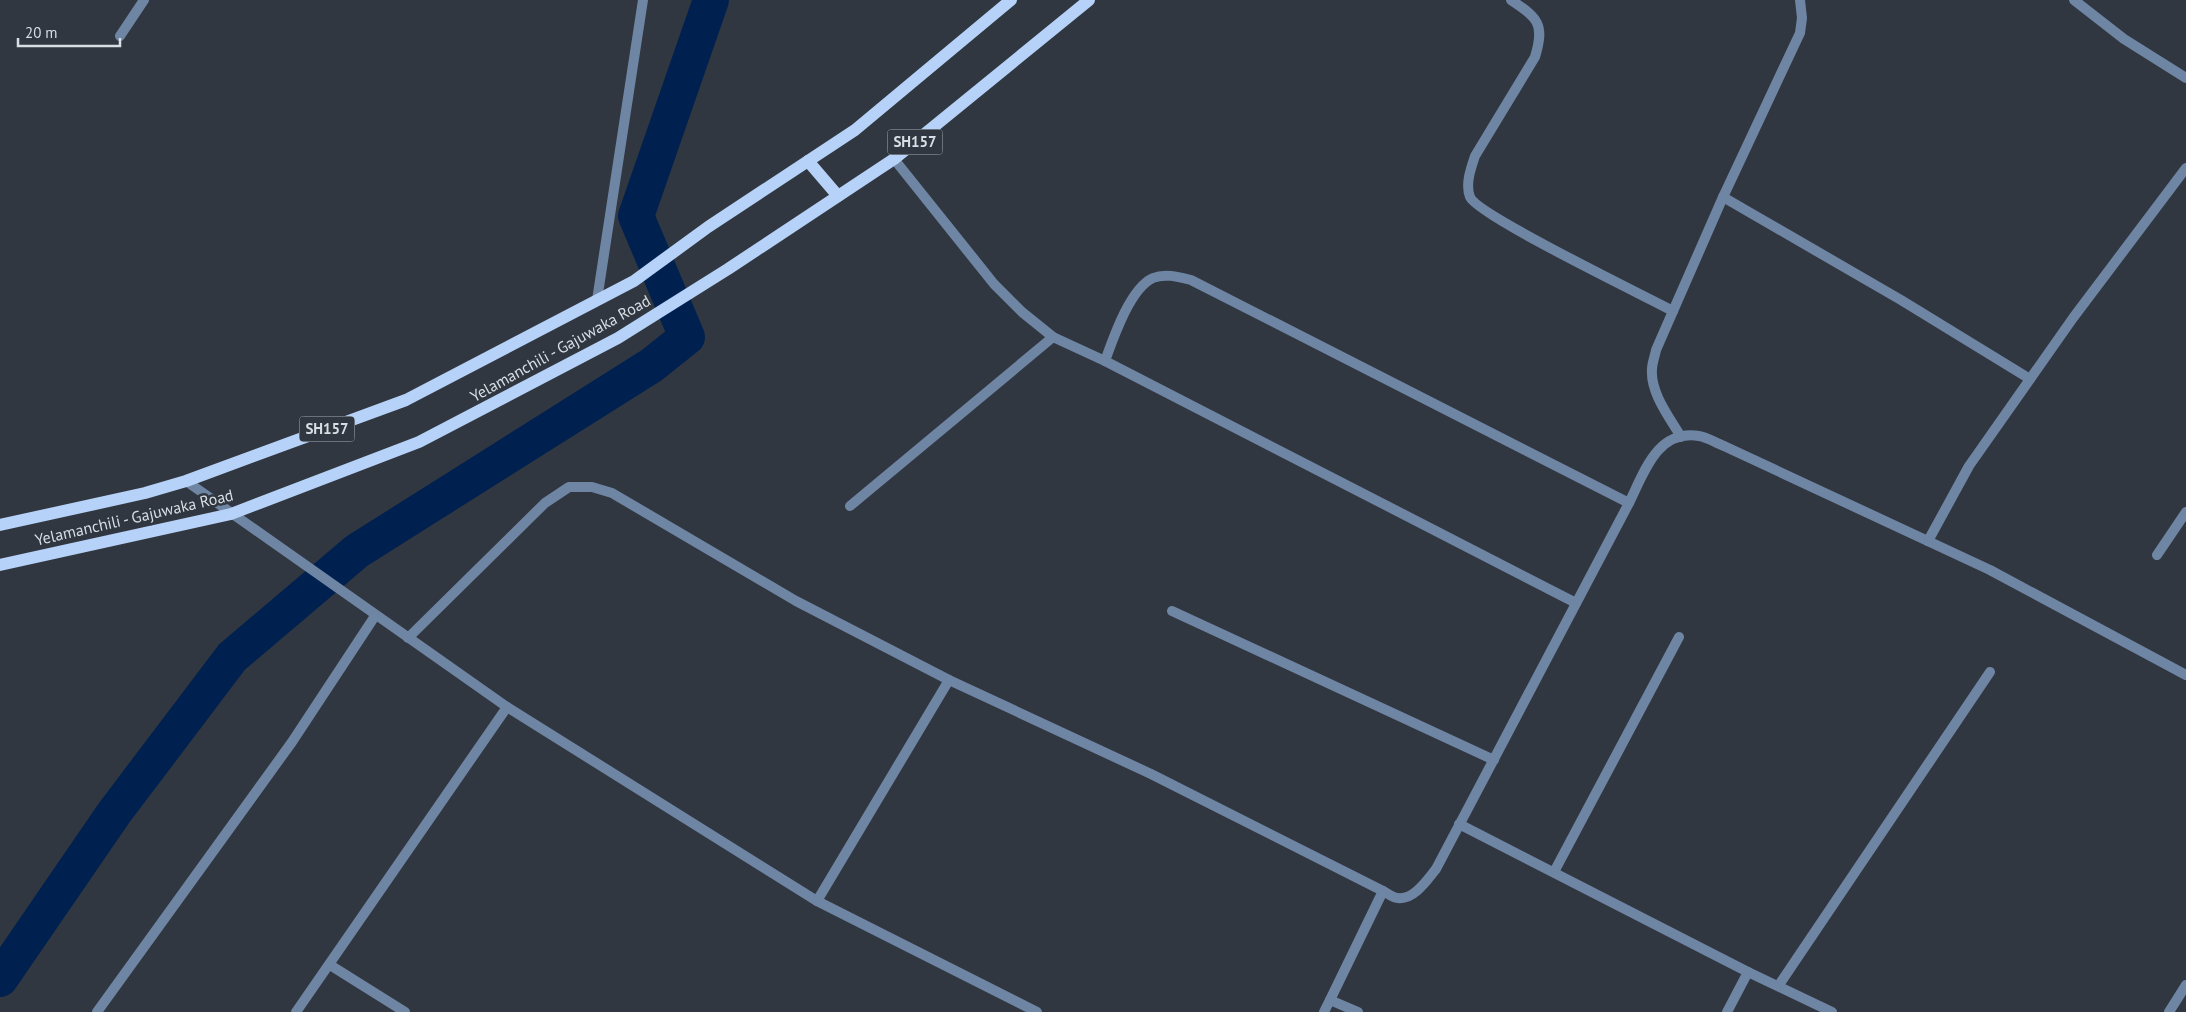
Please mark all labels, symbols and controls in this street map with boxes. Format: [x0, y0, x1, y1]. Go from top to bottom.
scale bar [18, 15, 120, 47]
text: 20 m [25, 23, 58, 42]
road number: SH157 [888, 130, 942, 154]
street label: Yelamanchili - Gajuwaka Road [466, 290, 654, 406]
road number: SH157 [300, 416, 354, 442]
street label: Yelamanchili - Gajuwaka Road [33, 484, 235, 550]

